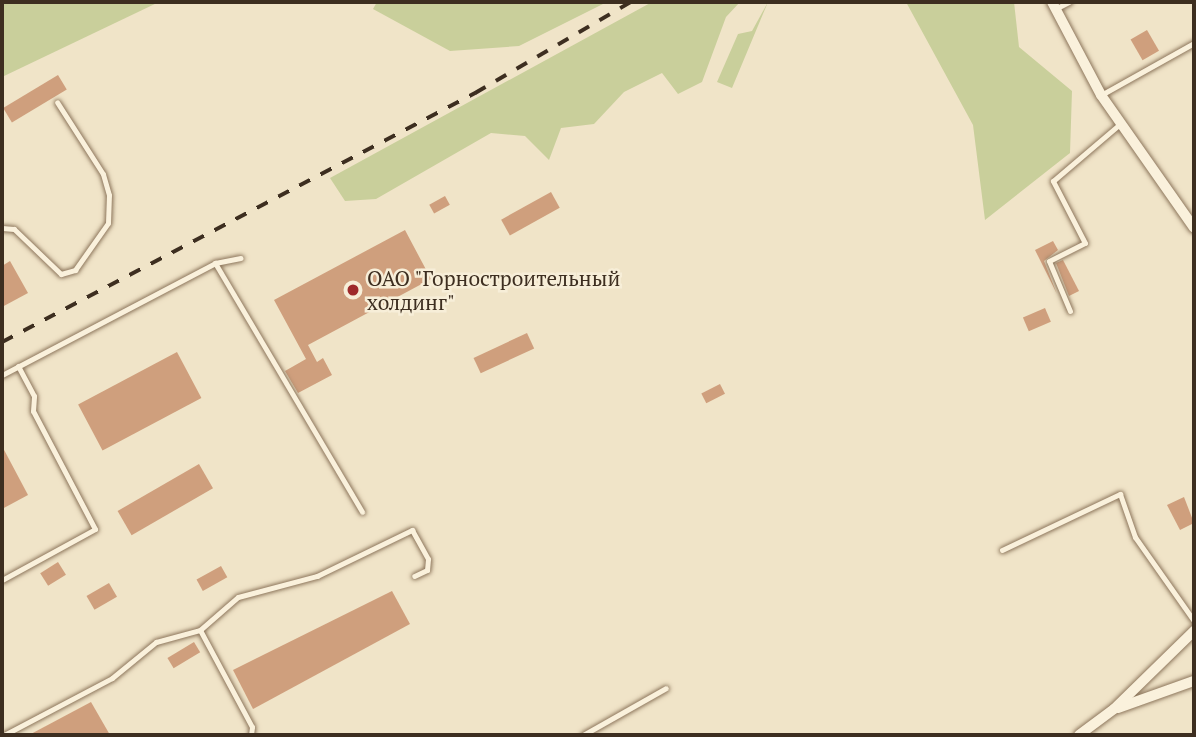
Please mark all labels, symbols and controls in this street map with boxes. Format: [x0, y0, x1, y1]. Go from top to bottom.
place label: ОАО "Горностроительный холдинг" [367, 265, 621, 315]
marker: ОАО "Горностроительный холдинг" [345, 282, 361, 298]

